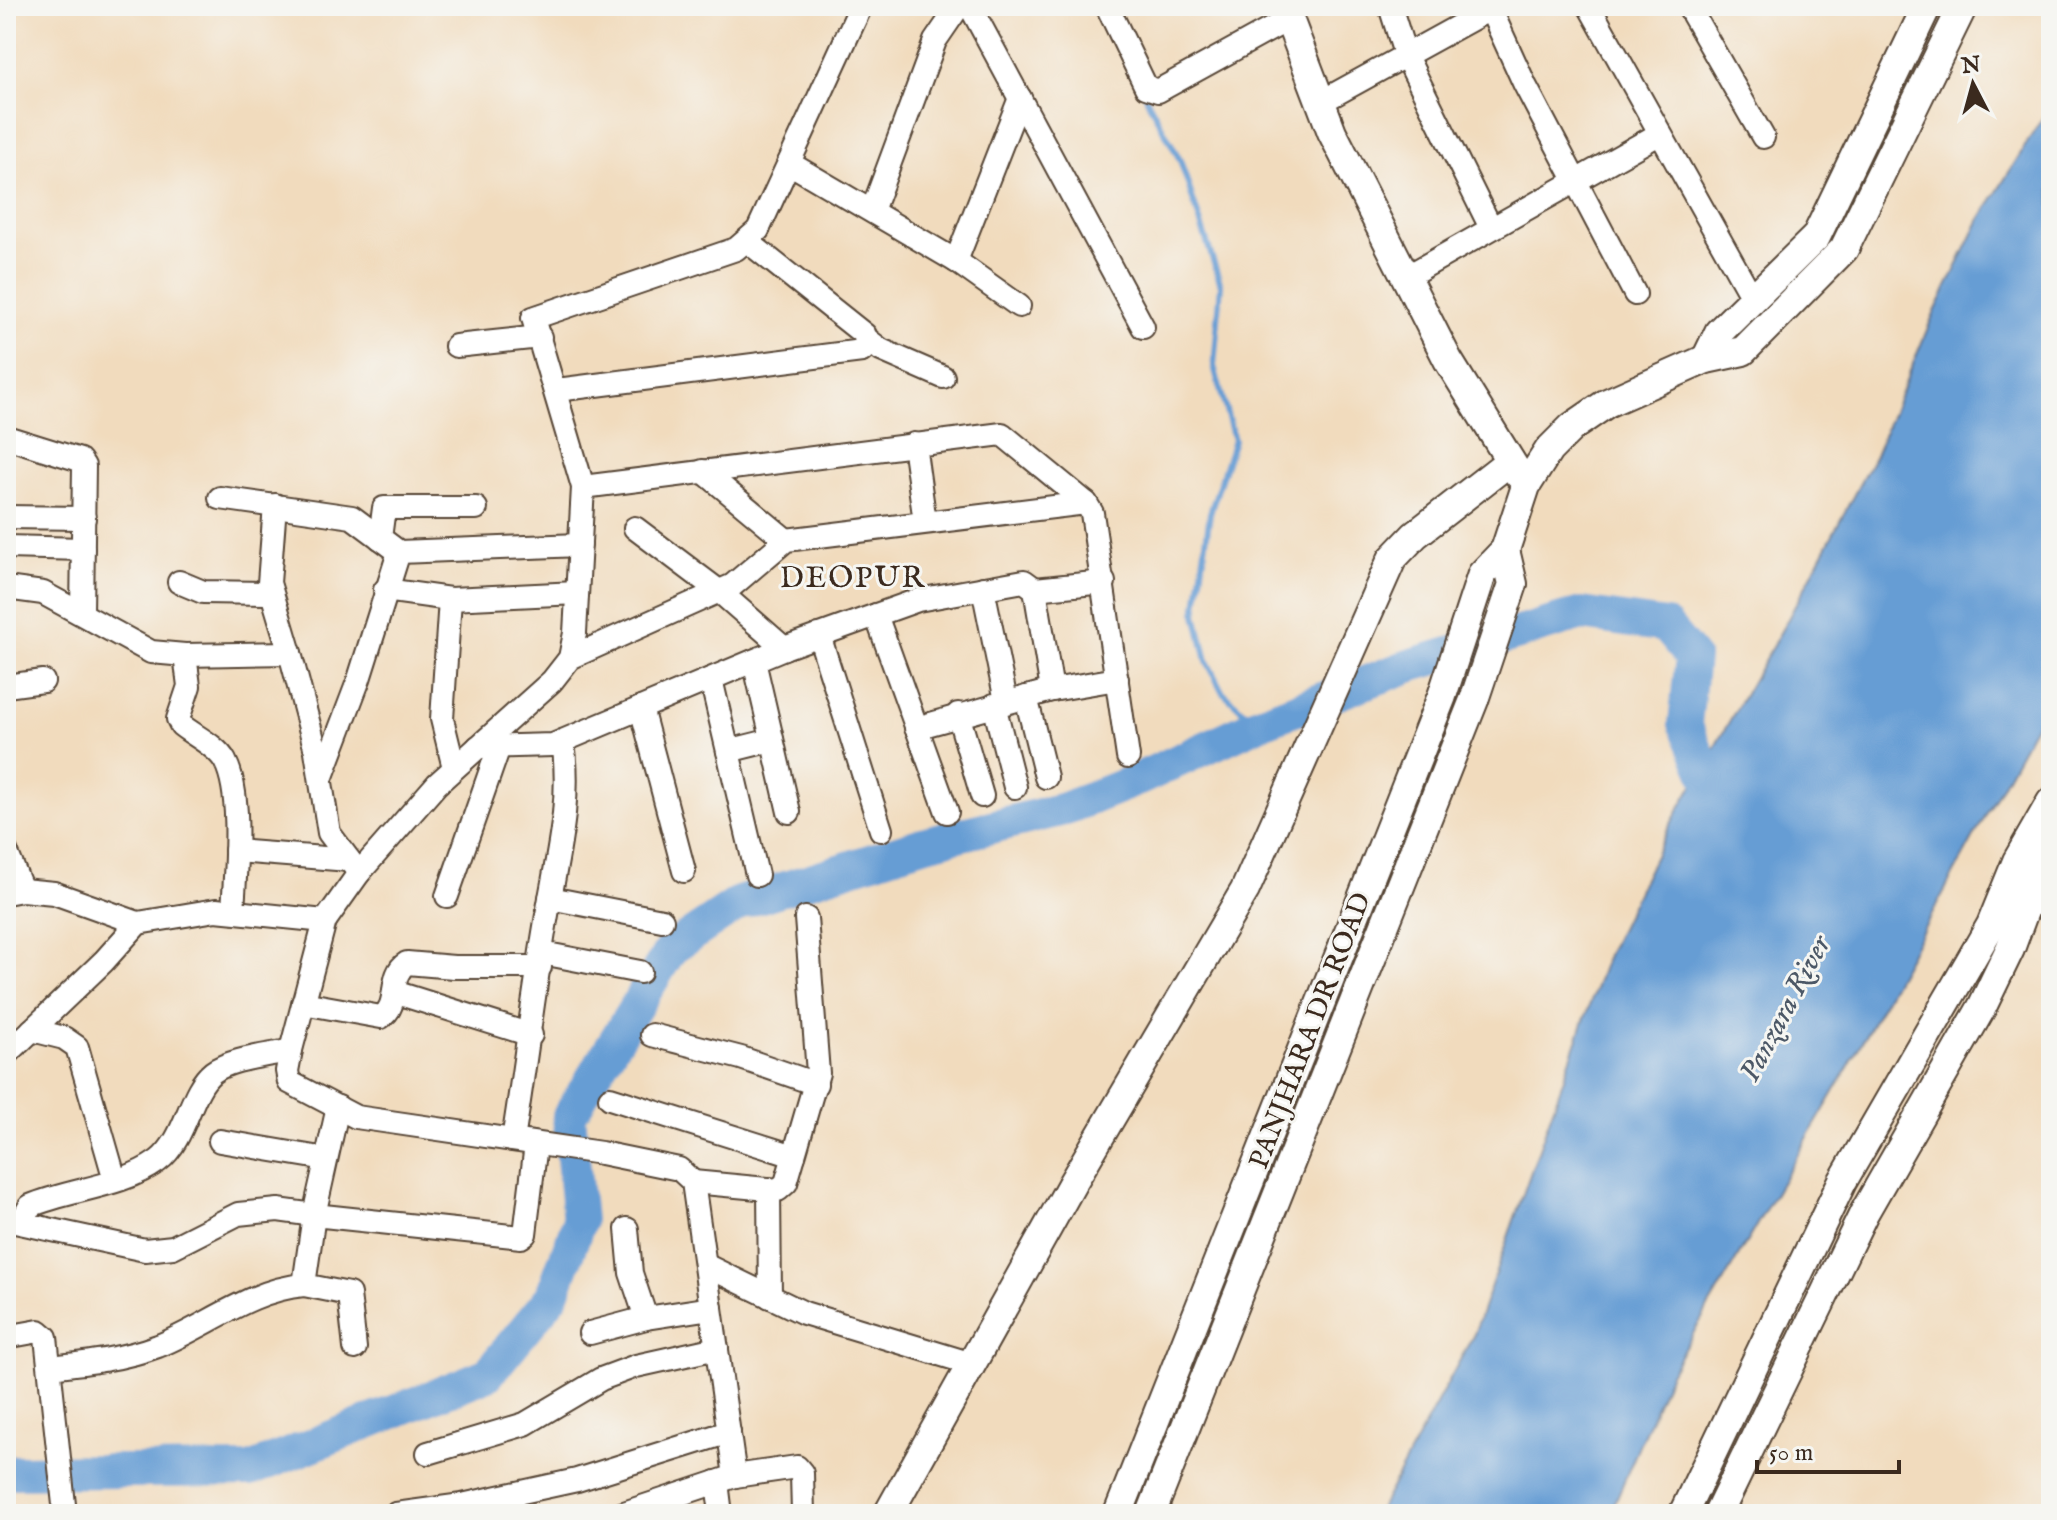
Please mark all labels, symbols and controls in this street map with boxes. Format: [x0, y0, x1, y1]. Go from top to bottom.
north arrow [1933, 44, 2013, 124]
text: N [1959, 51, 1982, 81]
district label: DEOPUR [780, 560, 926, 598]
street label: PANJHARA DR ROAD [1242, 888, 1380, 1174]
water label: Panzara River [1732, 928, 1841, 1089]
scale bar [1757, 1424, 1899, 1474]
text: 50 m [1769, 1438, 1813, 1469]

